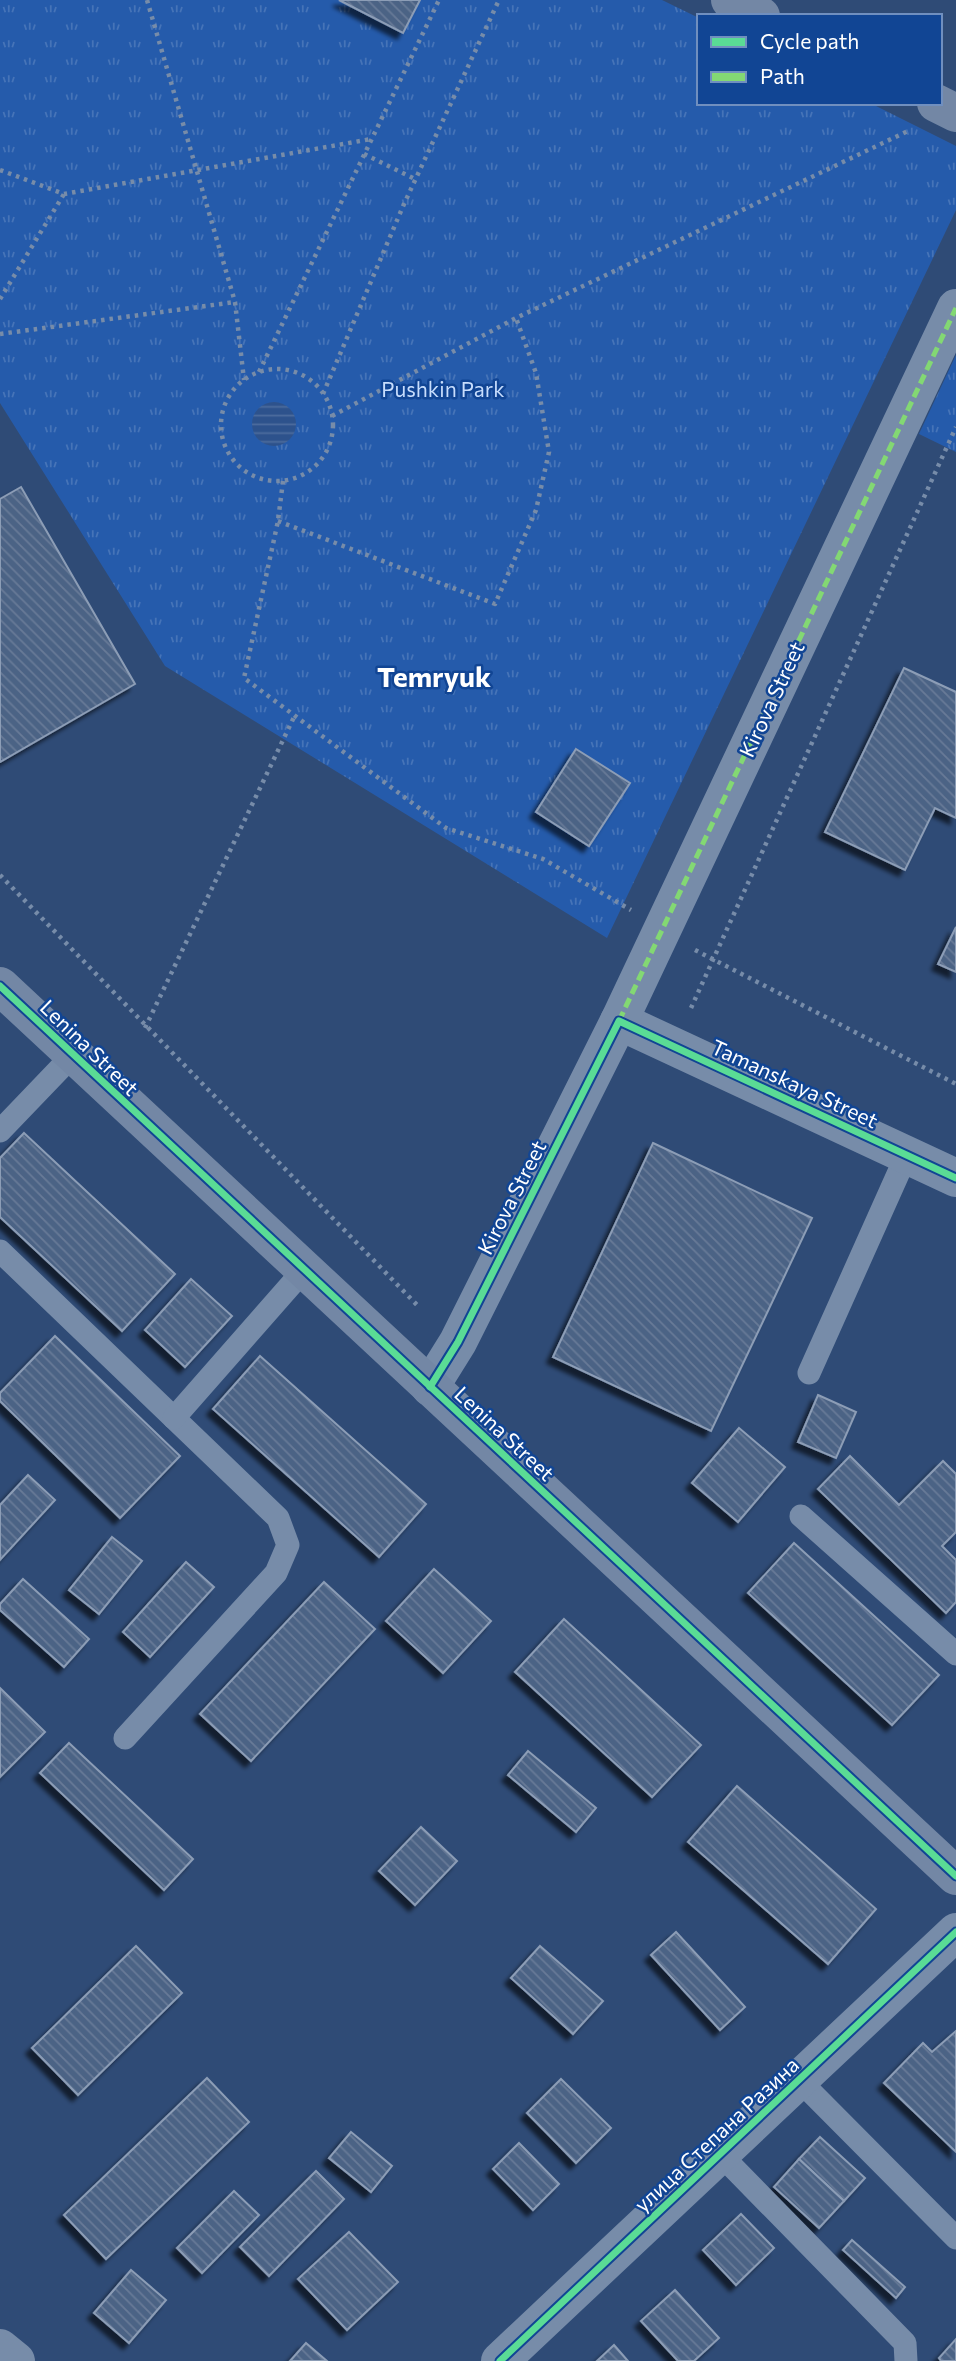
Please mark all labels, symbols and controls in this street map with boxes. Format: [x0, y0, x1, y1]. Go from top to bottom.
legend [697, 14, 942, 105]
text: Cycle path [760, 28, 859, 53]
text: Path [760, 63, 805, 88]
park label: Pushkin Park [381, 376, 505, 401]
street label: Kirova Street [733, 637, 809, 761]
district label: Temryuk [377, 659, 491, 693]
street label: Lenina Street [36, 994, 144, 1100]
street label: Tamanskaya Street [708, 1033, 882, 1133]
street label: Kirova Street [472, 1136, 550, 1258]
street label: Lenina Street [450, 1381, 560, 1485]
street label: улица Степана Разина [629, 2051, 803, 2217]

